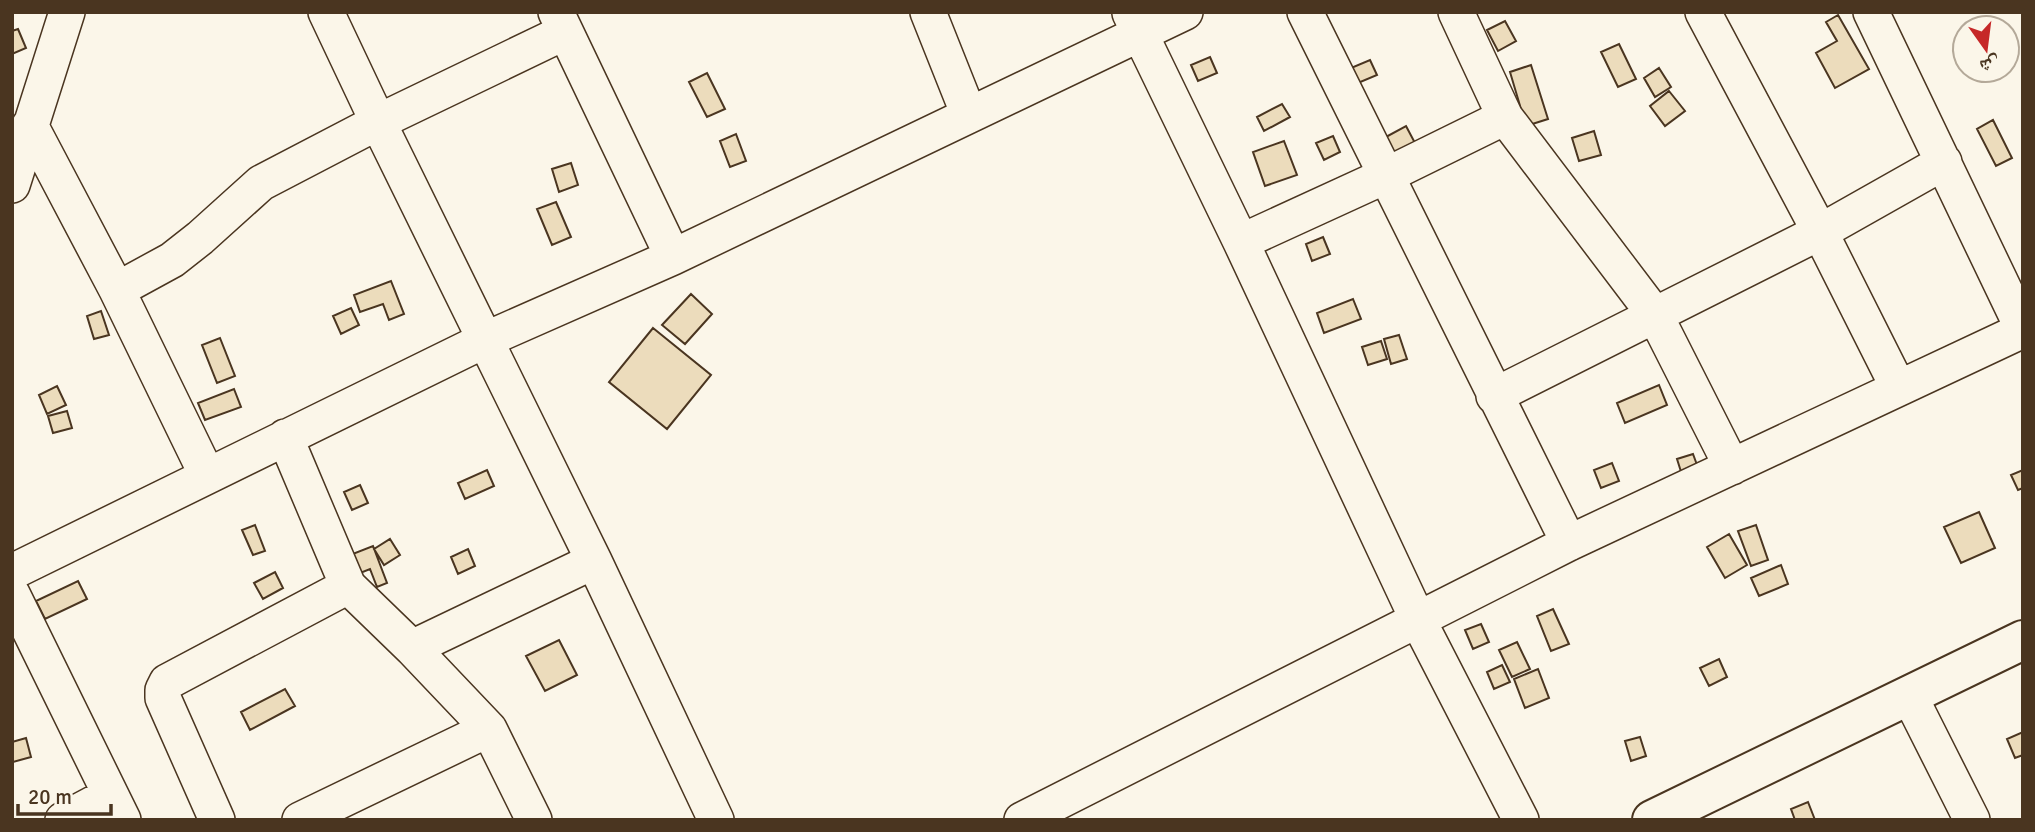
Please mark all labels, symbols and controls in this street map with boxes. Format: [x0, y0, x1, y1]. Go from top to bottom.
north arrow [1951, 14, 2021, 84]
text: ش [1977, 50, 2003, 79]
scale bar [18, 772, 110, 816]
text: 20 m [28, 784, 72, 810]

